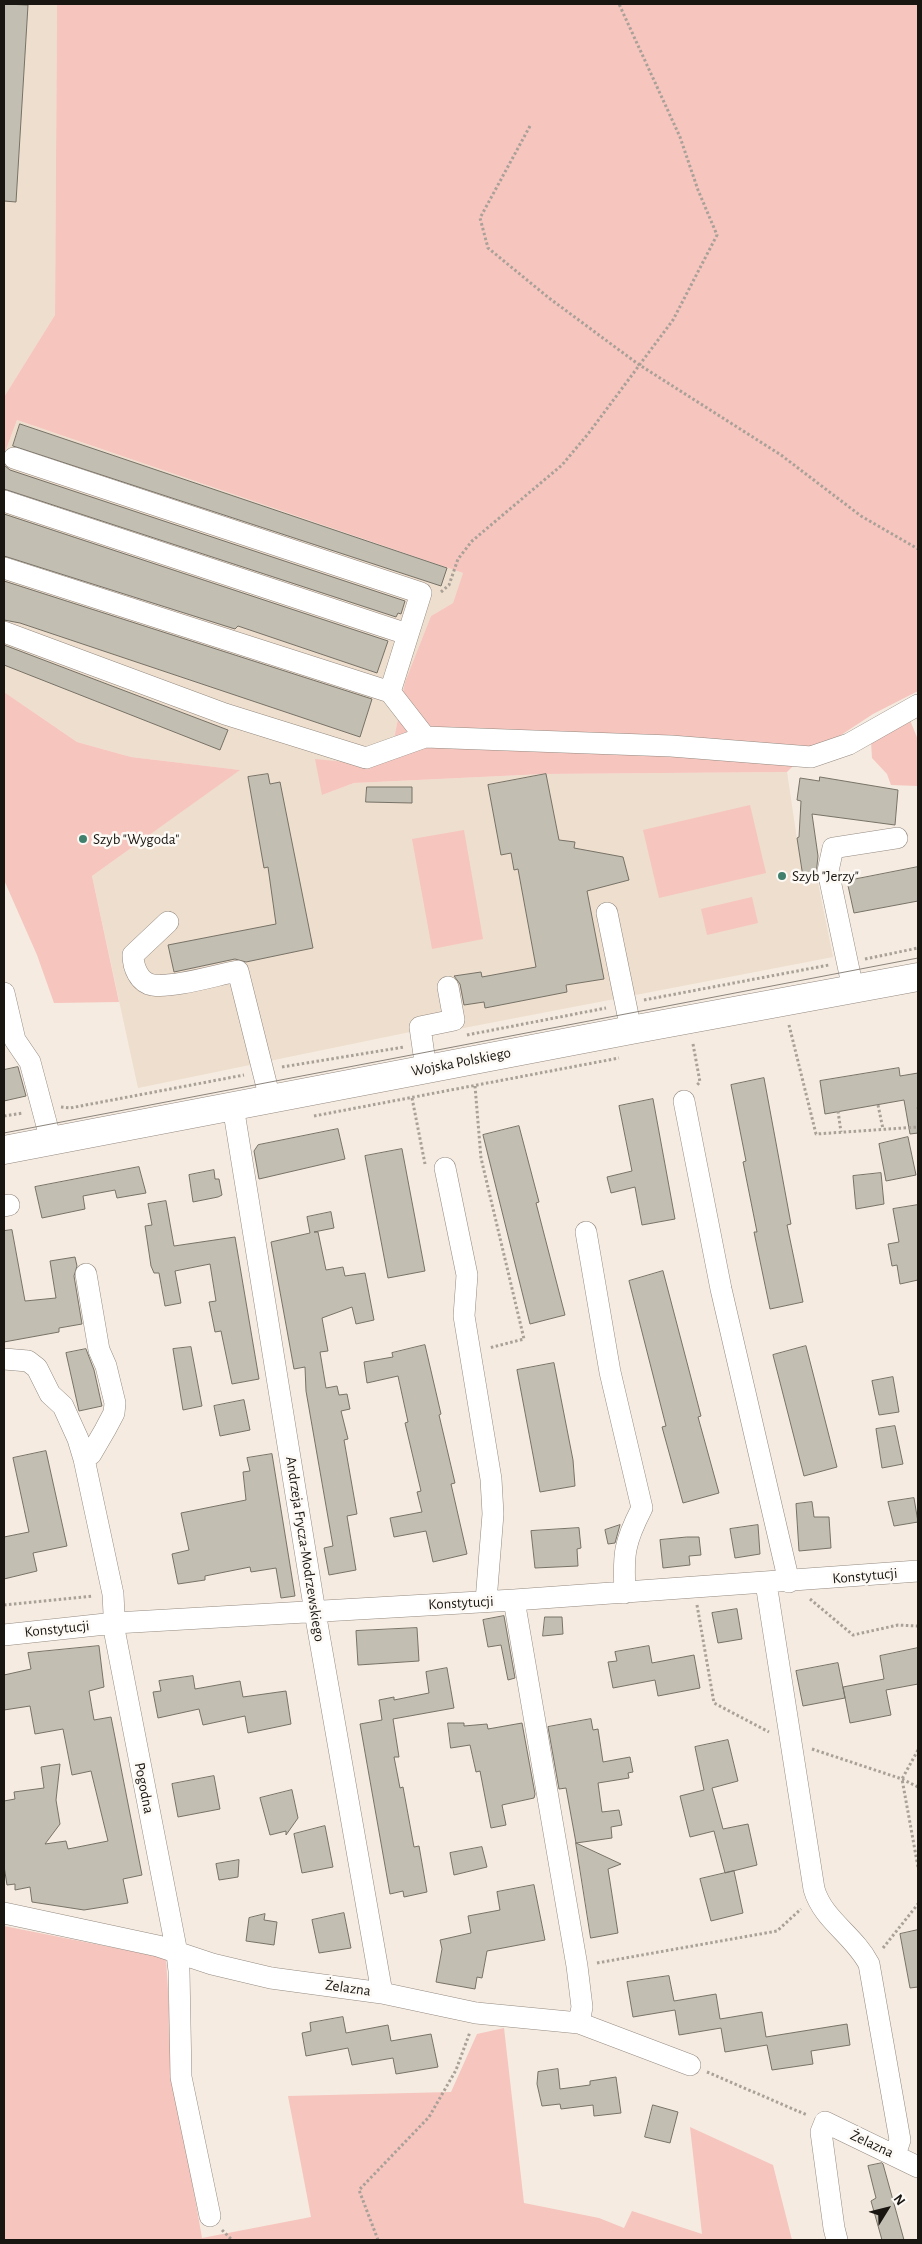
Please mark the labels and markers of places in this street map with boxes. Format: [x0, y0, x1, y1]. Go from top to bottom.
place label: Szyb "Wygoda" [93, 830, 180, 848]
marker: Szyb "Wygoda" [77, 833, 89, 845]
place label: Szyb "Jerzy" [792, 867, 859, 885]
marker: Szyb "Jerzy" [776, 870, 788, 882]

